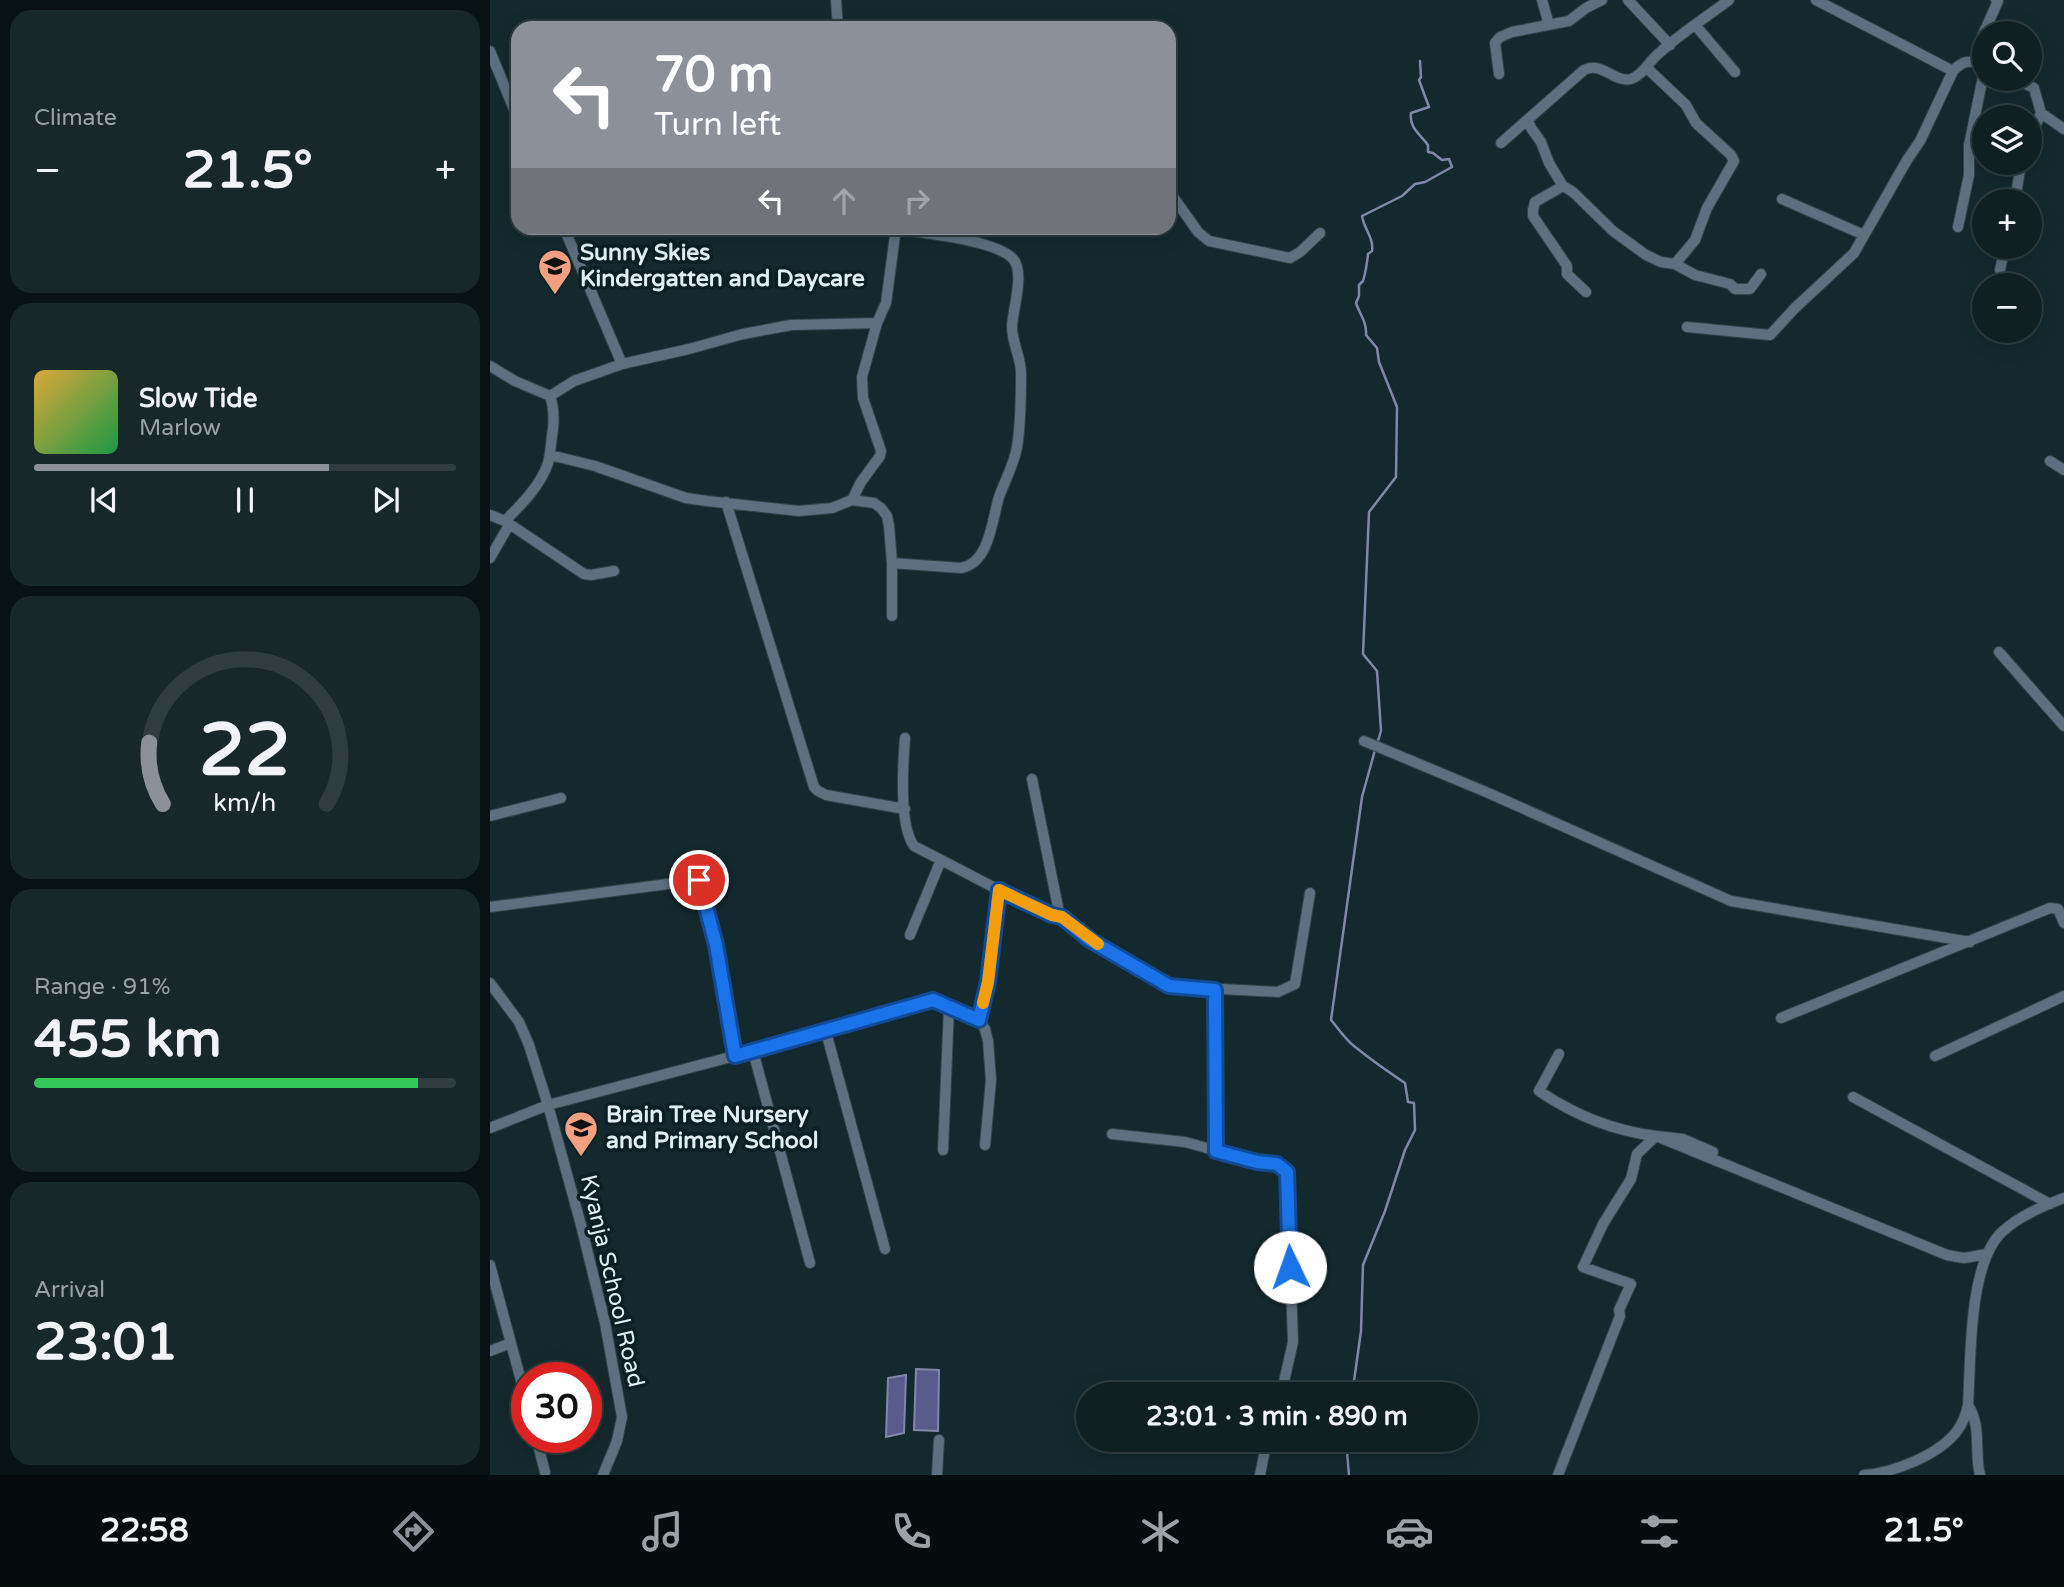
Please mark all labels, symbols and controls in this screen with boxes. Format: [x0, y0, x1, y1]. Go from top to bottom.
map controls [1972, 21, 2042, 343]
button: search [1972, 21, 2042, 91]
text: 70 m [654, 46, 773, 105]
icon: left [539, 49, 630, 140]
text: Climate [34, 104, 117, 132]
button: layers [1972, 105, 2042, 175]
text: Turn left [654, 106, 781, 144]
text: 21.5° [183, 139, 313, 202]
text: − [34, 148, 61, 194]
text: + [435, 148, 456, 194]
icon: left [752, 182, 790, 220]
icon: ahead [825, 182, 863, 220]
icon: right [898, 182, 936, 220]
button: + [1972, 189, 2042, 259]
place label: Sunny Skies Kindergatten and Daycare [580, 239, 865, 293]
school or university icon: Sunny Skies Kindergatten and Daycare [536, 247, 574, 296]
button: − [1972, 273, 2042, 343]
text: Slow Tide [139, 383, 257, 414]
text: Marlow [139, 414, 221, 442]
icon: previous [85, 481, 123, 519]
icon: pause [226, 481, 264, 519]
icon: next [367, 481, 405, 519]
text: 22 [199, 707, 291, 795]
text: km/h [214, 787, 276, 817]
pin [669, 850, 729, 910]
icon: arrive [680, 861, 718, 899]
text: Range · 91% [34, 973, 170, 1001]
text: 455 km [34, 1008, 222, 1071]
place label: Brain Tree Nursery and Primary School [606, 1101, 819, 1155]
school or university icon: Brain Tree Nursery and Primary School [562, 1109, 600, 1158]
street label: Kyanja School Road [574, 1172, 650, 1390]
position arrow [1253, 1230, 1327, 1304]
text: Arrival [34, 1276, 105, 1304]
text: 23:01 [34, 1311, 178, 1374]
speed limit sign: 30 [511, 1362, 602, 1453]
text: 23:01 · 3 min · 890 m [1146, 1401, 1408, 1432]
icon: directions [389, 1507, 438, 1556]
icon: music [638, 1507, 687, 1556]
icon: phone [887, 1507, 936, 1556]
icon: climate [1136, 1507, 1185, 1556]
icon: car [1385, 1507, 1434, 1556]
icon: filters [1635, 1507, 1684, 1556]
text: 22:58 [100, 1512, 189, 1550]
text: 21.5° [1884, 1512, 1964, 1550]

